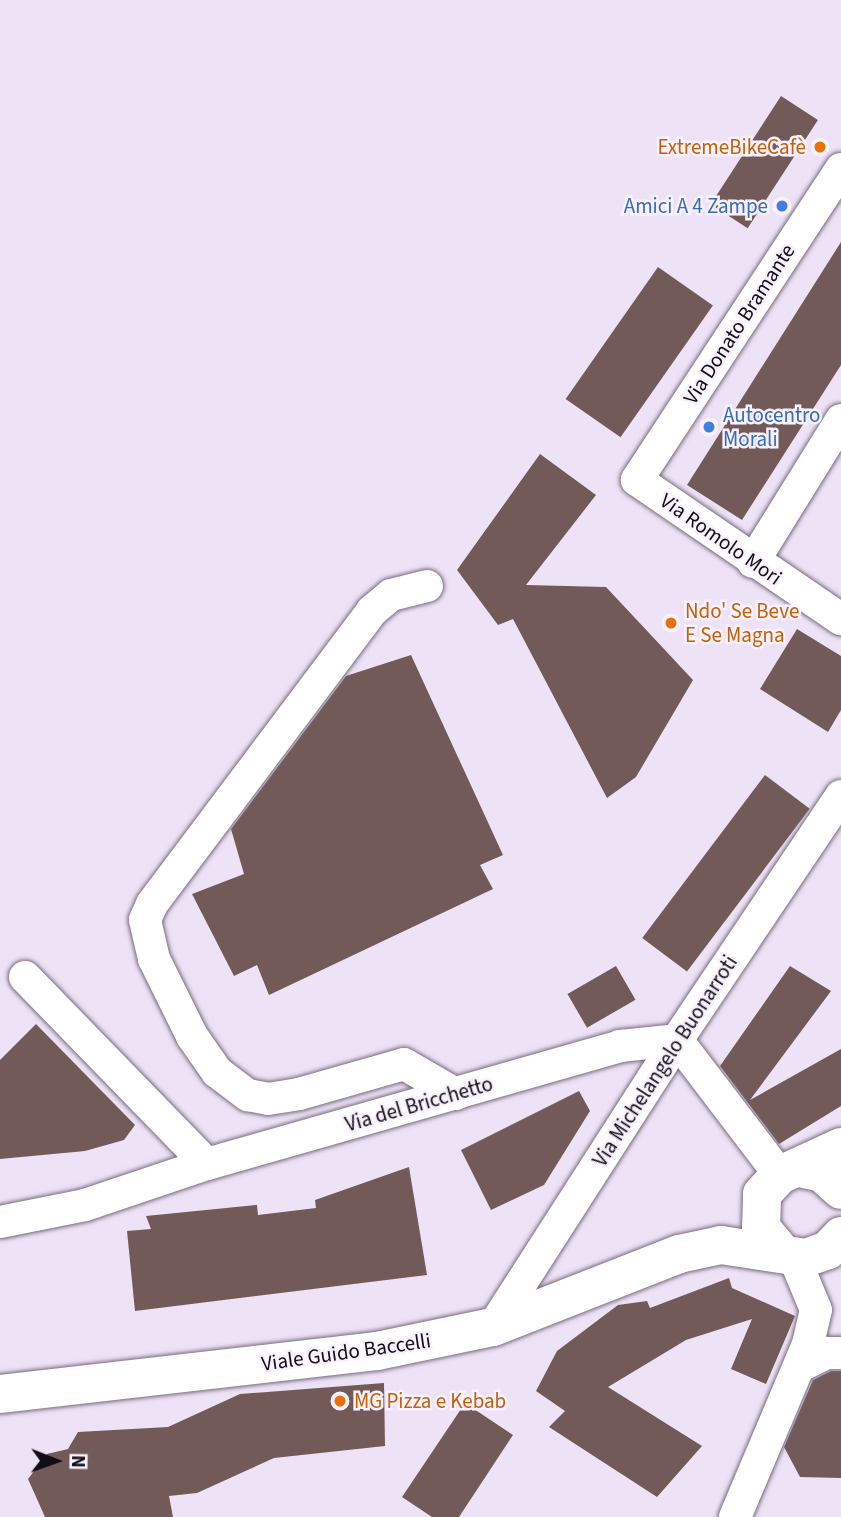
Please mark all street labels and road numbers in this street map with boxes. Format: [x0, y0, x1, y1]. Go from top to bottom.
street label: Via Donato Bramante [678, 239, 800, 409]
street label: Via Romolo Mori [655, 488, 787, 590]
street label: Via Michelangelo Buonarroti [587, 951, 743, 1171]
street label: Via del Bricchetto [342, 1071, 496, 1137]
street label: Viale Guido Baccelli [260, 1328, 432, 1376]

